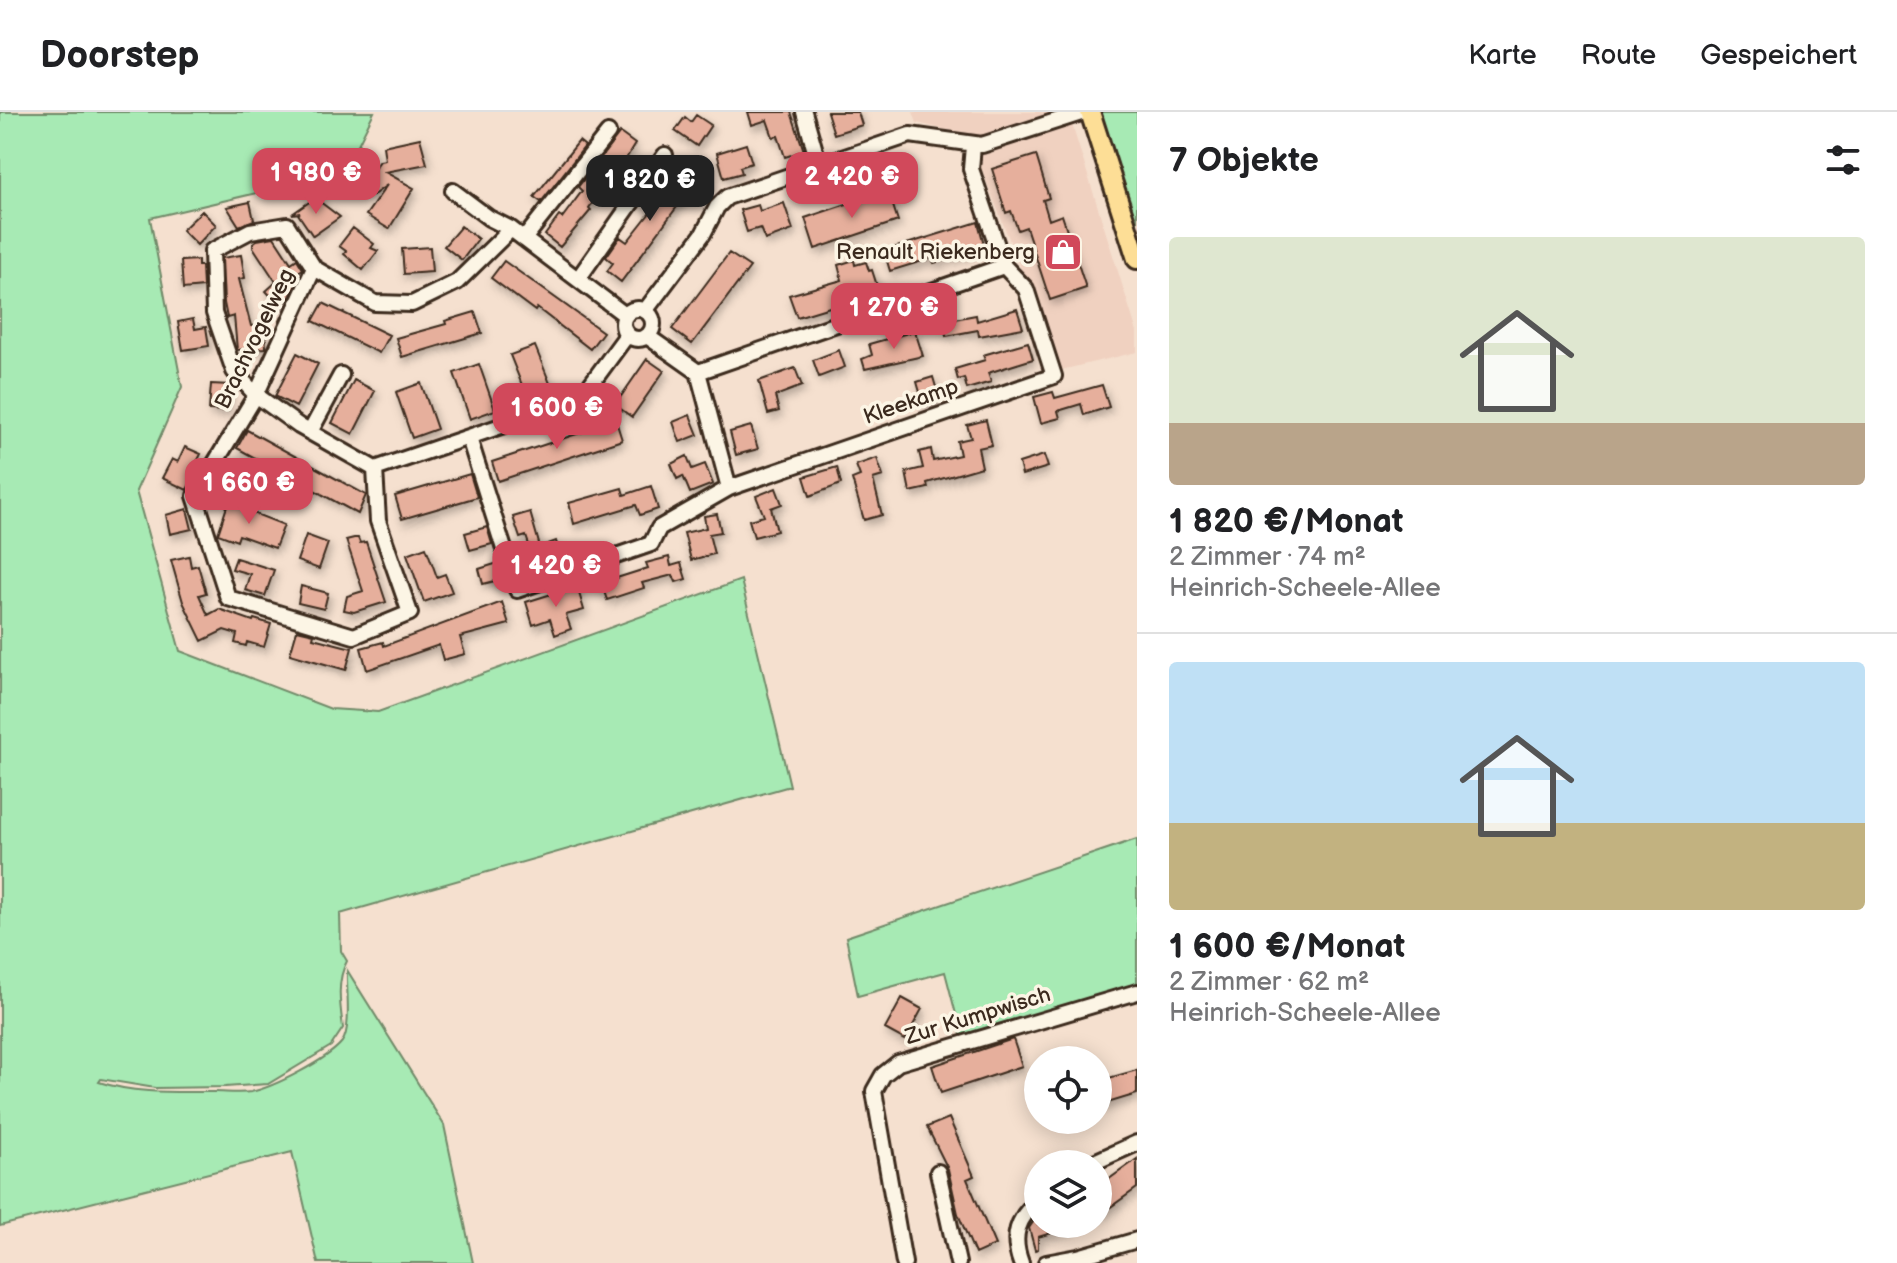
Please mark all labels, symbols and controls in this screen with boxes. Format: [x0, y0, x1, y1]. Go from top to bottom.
text: Doorstep [40, 33, 199, 78]
text: Karte [1468, 39, 1537, 72]
text: Route [1581, 39, 1656, 72]
text: Gespeichert [1700, 39, 1857, 72]
icon: filters [1821, 138, 1865, 182]
text: 7 Objekte [1169, 140, 1319, 181]
pin: 1 980 € [242, 148, 390, 216]
pin: 2 420 € [778, 152, 926, 220]
pin: 1 820 € [576, 155, 724, 223]
text: 1 980 € [270, 158, 362, 189]
text: 2 420 € [804, 162, 900, 193]
text: 1 820 € [604, 165, 696, 196]
shop icon: Renault Riekenberg [1042, 231, 1084, 273]
place label: Renault Riekenberg [836, 239, 1035, 266]
street label: Brachvogelweg [209, 264, 301, 414]
pin: 1 270 € [820, 283, 968, 351]
icon: home [1445, 289, 1589, 433]
text: 1 270 € [849, 293, 939, 324]
street label: Kleekamp [860, 373, 962, 431]
pin: 1 600 € [483, 383, 631, 451]
text: 1 600 € [511, 393, 603, 424]
pin: 1 660 € [175, 458, 323, 526]
text: 1 660 € [203, 468, 295, 499]
text: 1 820 €/Monat [1169, 501, 1403, 542]
pin: 1 420 € [482, 541, 630, 609]
text: 2 Zimmer · 74 m² [1169, 542, 1366, 573]
text: 1 420 € [510, 551, 602, 582]
text: Heinrich-Scheele-Allee [1169, 573, 1441, 604]
icon: home [1445, 714, 1589, 858]
text: 1 600 €/Monat [1169, 926, 1405, 967]
text: 2 Zimmer · 62 m² [1169, 967, 1369, 998]
street label: Zur Kumpwisch [901, 981, 1054, 1051]
text: Heinrich-Scheele-Allee [1169, 998, 1441, 1029]
map controls [1024, 1046, 1112, 1238]
button: locate [1024, 1046, 1112, 1134]
button: layers [1024, 1150, 1112, 1238]

